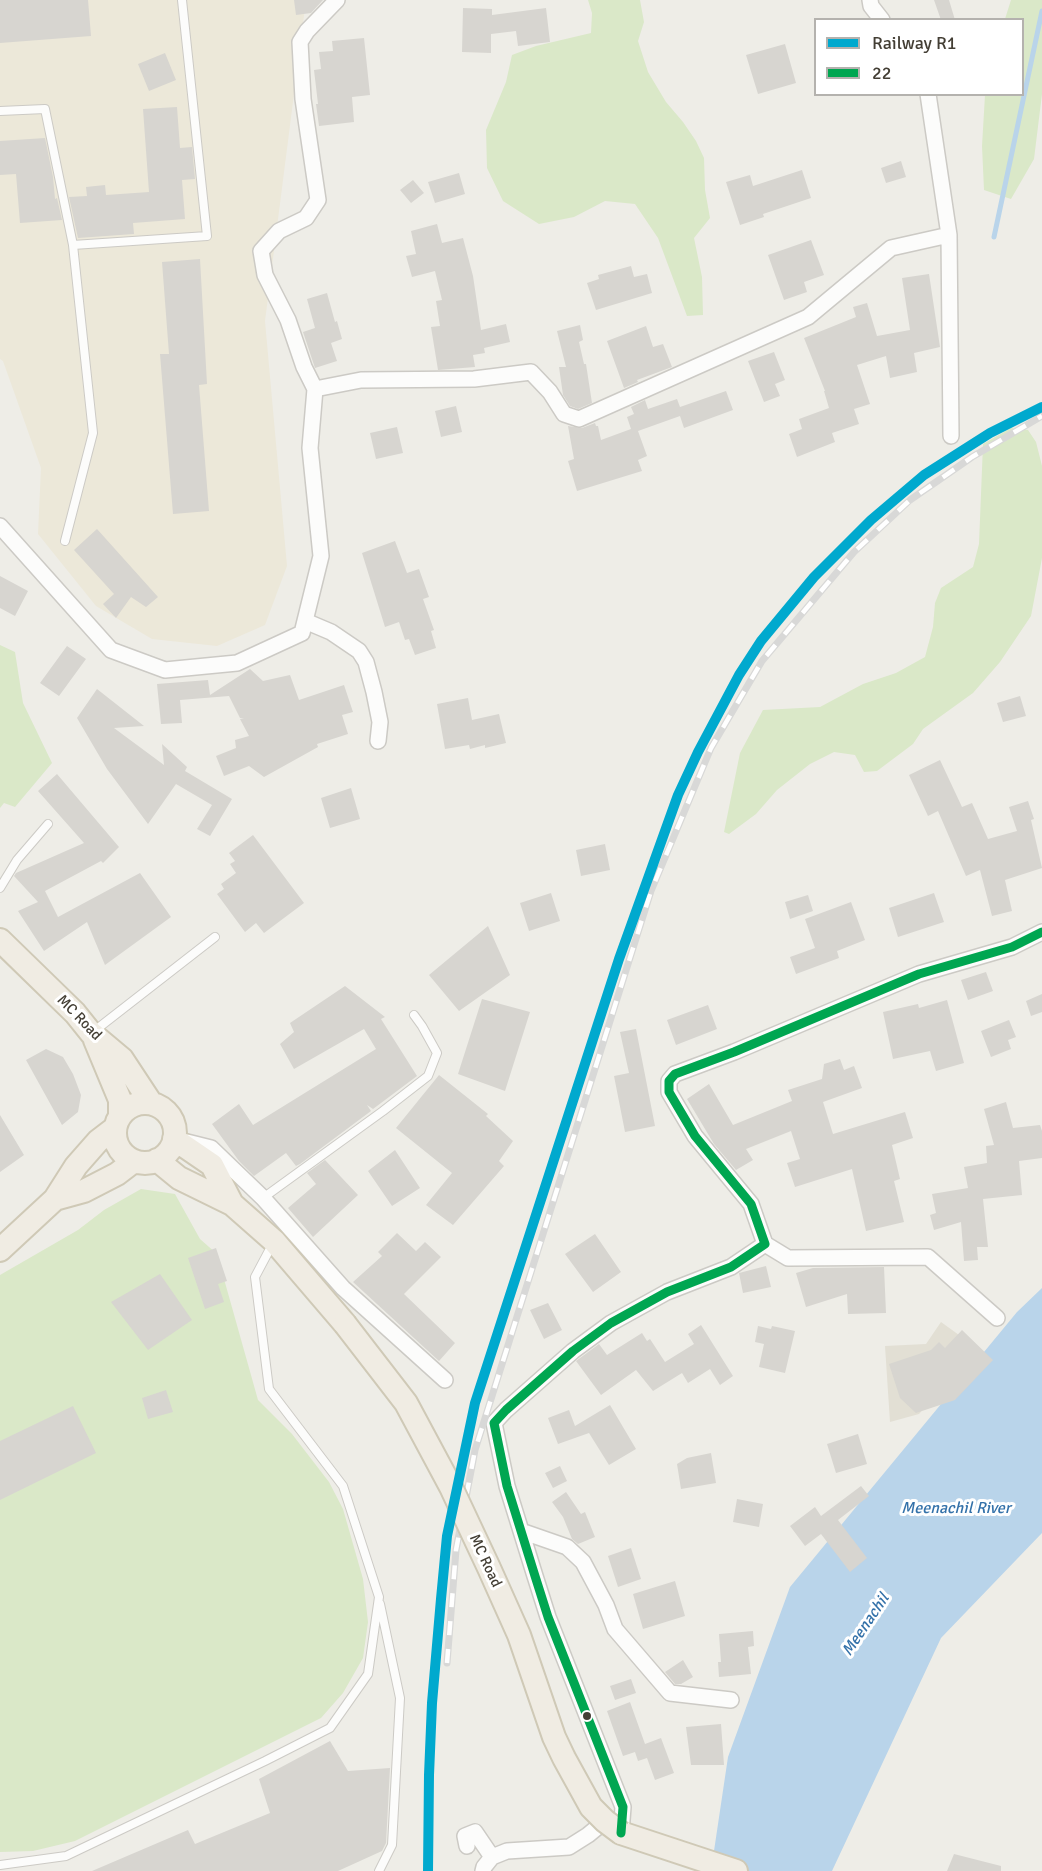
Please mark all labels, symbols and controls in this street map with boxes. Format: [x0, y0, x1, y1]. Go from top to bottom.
legend [814, 18, 1024, 96]
text: Railway R1 [872, 32, 957, 54]
text: 22 [872, 62, 891, 84]
street label: MC Road [53, 991, 105, 1045]
water label: Meenachil River [901, 1499, 1011, 1519]
street label: MC Road [465, 1532, 505, 1590]
water label: Meenachil [838, 1590, 894, 1660]
unlabelled marker [581, 1710, 593, 1722]

